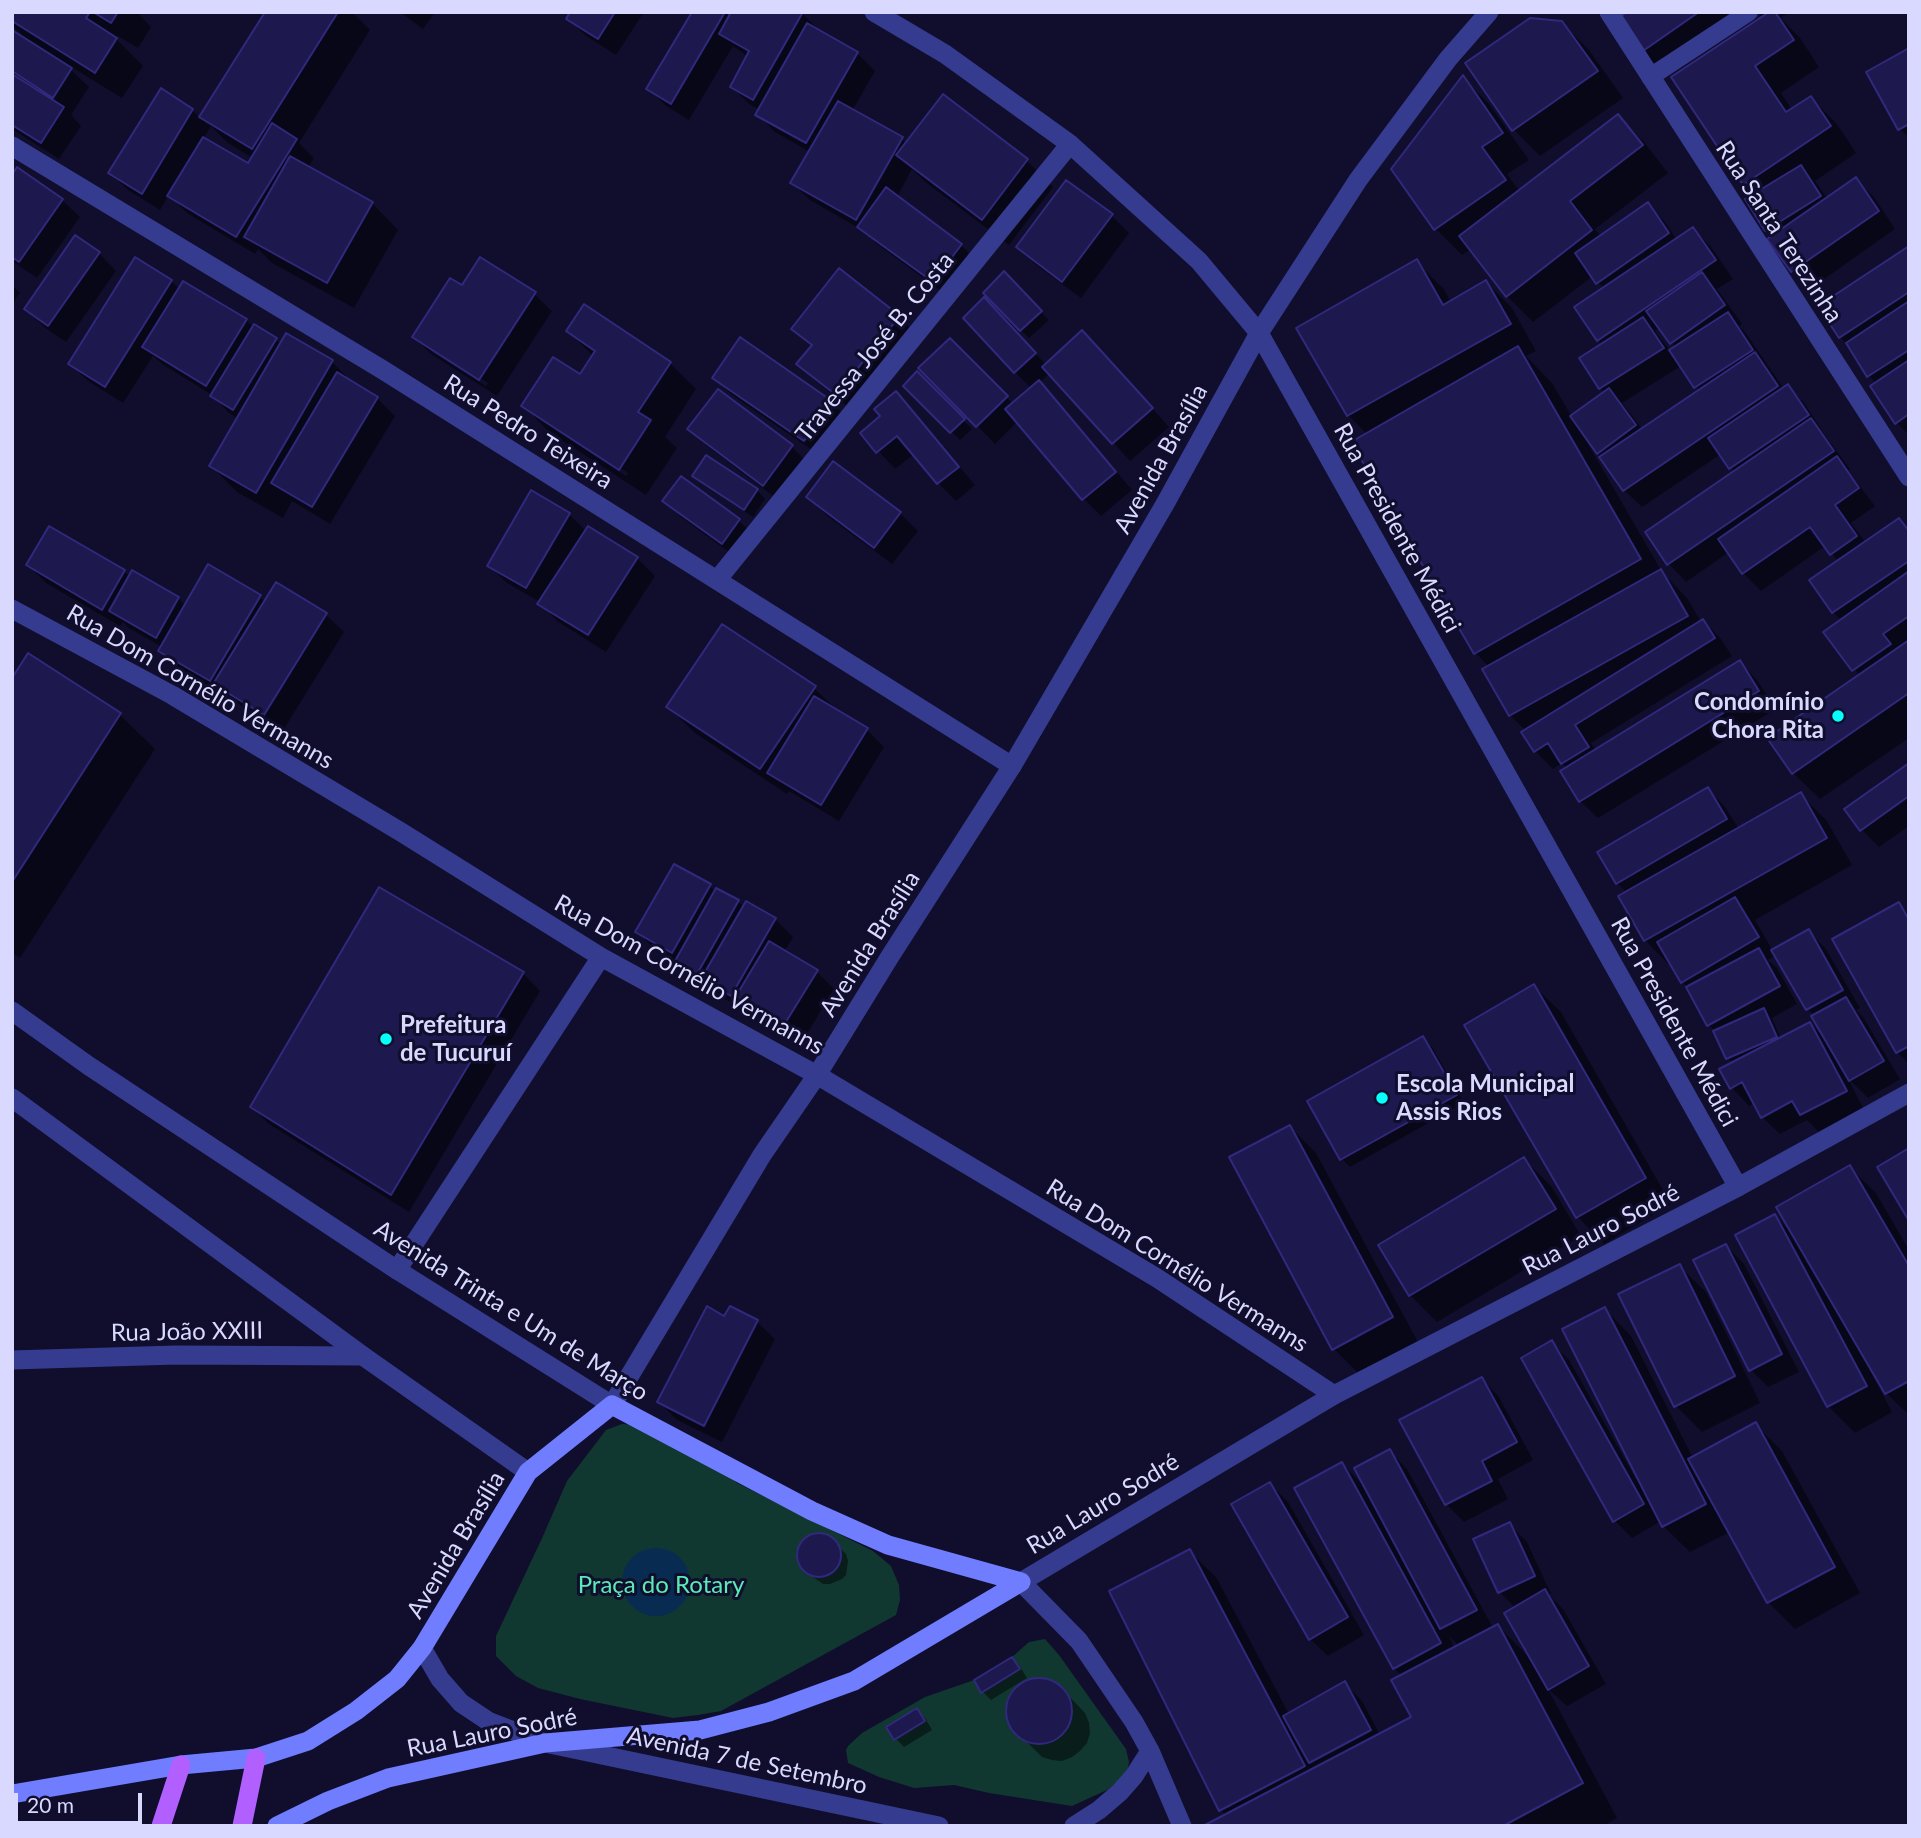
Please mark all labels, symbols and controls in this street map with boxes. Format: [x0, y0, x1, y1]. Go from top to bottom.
street label: Rua Santa Terezinha [1710, 136, 1848, 328]
street label: Travessa José B. Costa [790, 246, 960, 448]
street label: Rua Pedro Teixeira [438, 368, 618, 496]
street label: Avenida Brasília [1108, 379, 1214, 539]
street label: Rua Presidente Médici [1327, 418, 1467, 638]
street label: Rua Dom Cornélio Vermanns [61, 599, 339, 775]
place label: Condomínio Chora Rita [1694, 688, 1824, 744]
marker: Condomínio Chora Rita [1830, 708, 1846, 724]
street label: Avenida Brasília [814, 866, 926, 1022]
street label: Rua Dom Cornélio Vermanns [549, 889, 829, 1061]
street label: Rua Presidente Médici [1604, 912, 1744, 1132]
place label: Prefeitura de Tucuruí [400, 1011, 512, 1067]
marker: Prefeitura de Tucuruí [378, 1031, 394, 1047]
place label: Escola Municipal Assis Rios [1396, 1070, 1574, 1126]
marker: Escola Municipal Assis Rios [1374, 1090, 1390, 1106]
street label: Rua Dom Cornélio Vermanns [1041, 1173, 1313, 1359]
street label: Rua Lauro Sodré [1518, 1178, 1684, 1282]
street label: Avenida Trinta e Um de Março [369, 1215, 653, 1407]
street label: Rua João XXIII [111, 1316, 263, 1348]
street label: Rua Lauro Sodré [1022, 1447, 1184, 1561]
street label: Avenida Brasília [401, 1466, 511, 1624]
park label: Praça do Rotary [578, 1571, 744, 1599]
street label: Rua Lauro Sodré [405, 1702, 579, 1764]
street label: Avenida 7 de Setembro [624, 1721, 870, 1801]
scale bar [18, 1778, 145, 1822]
text: 20 m [27, 1792, 74, 1817]

